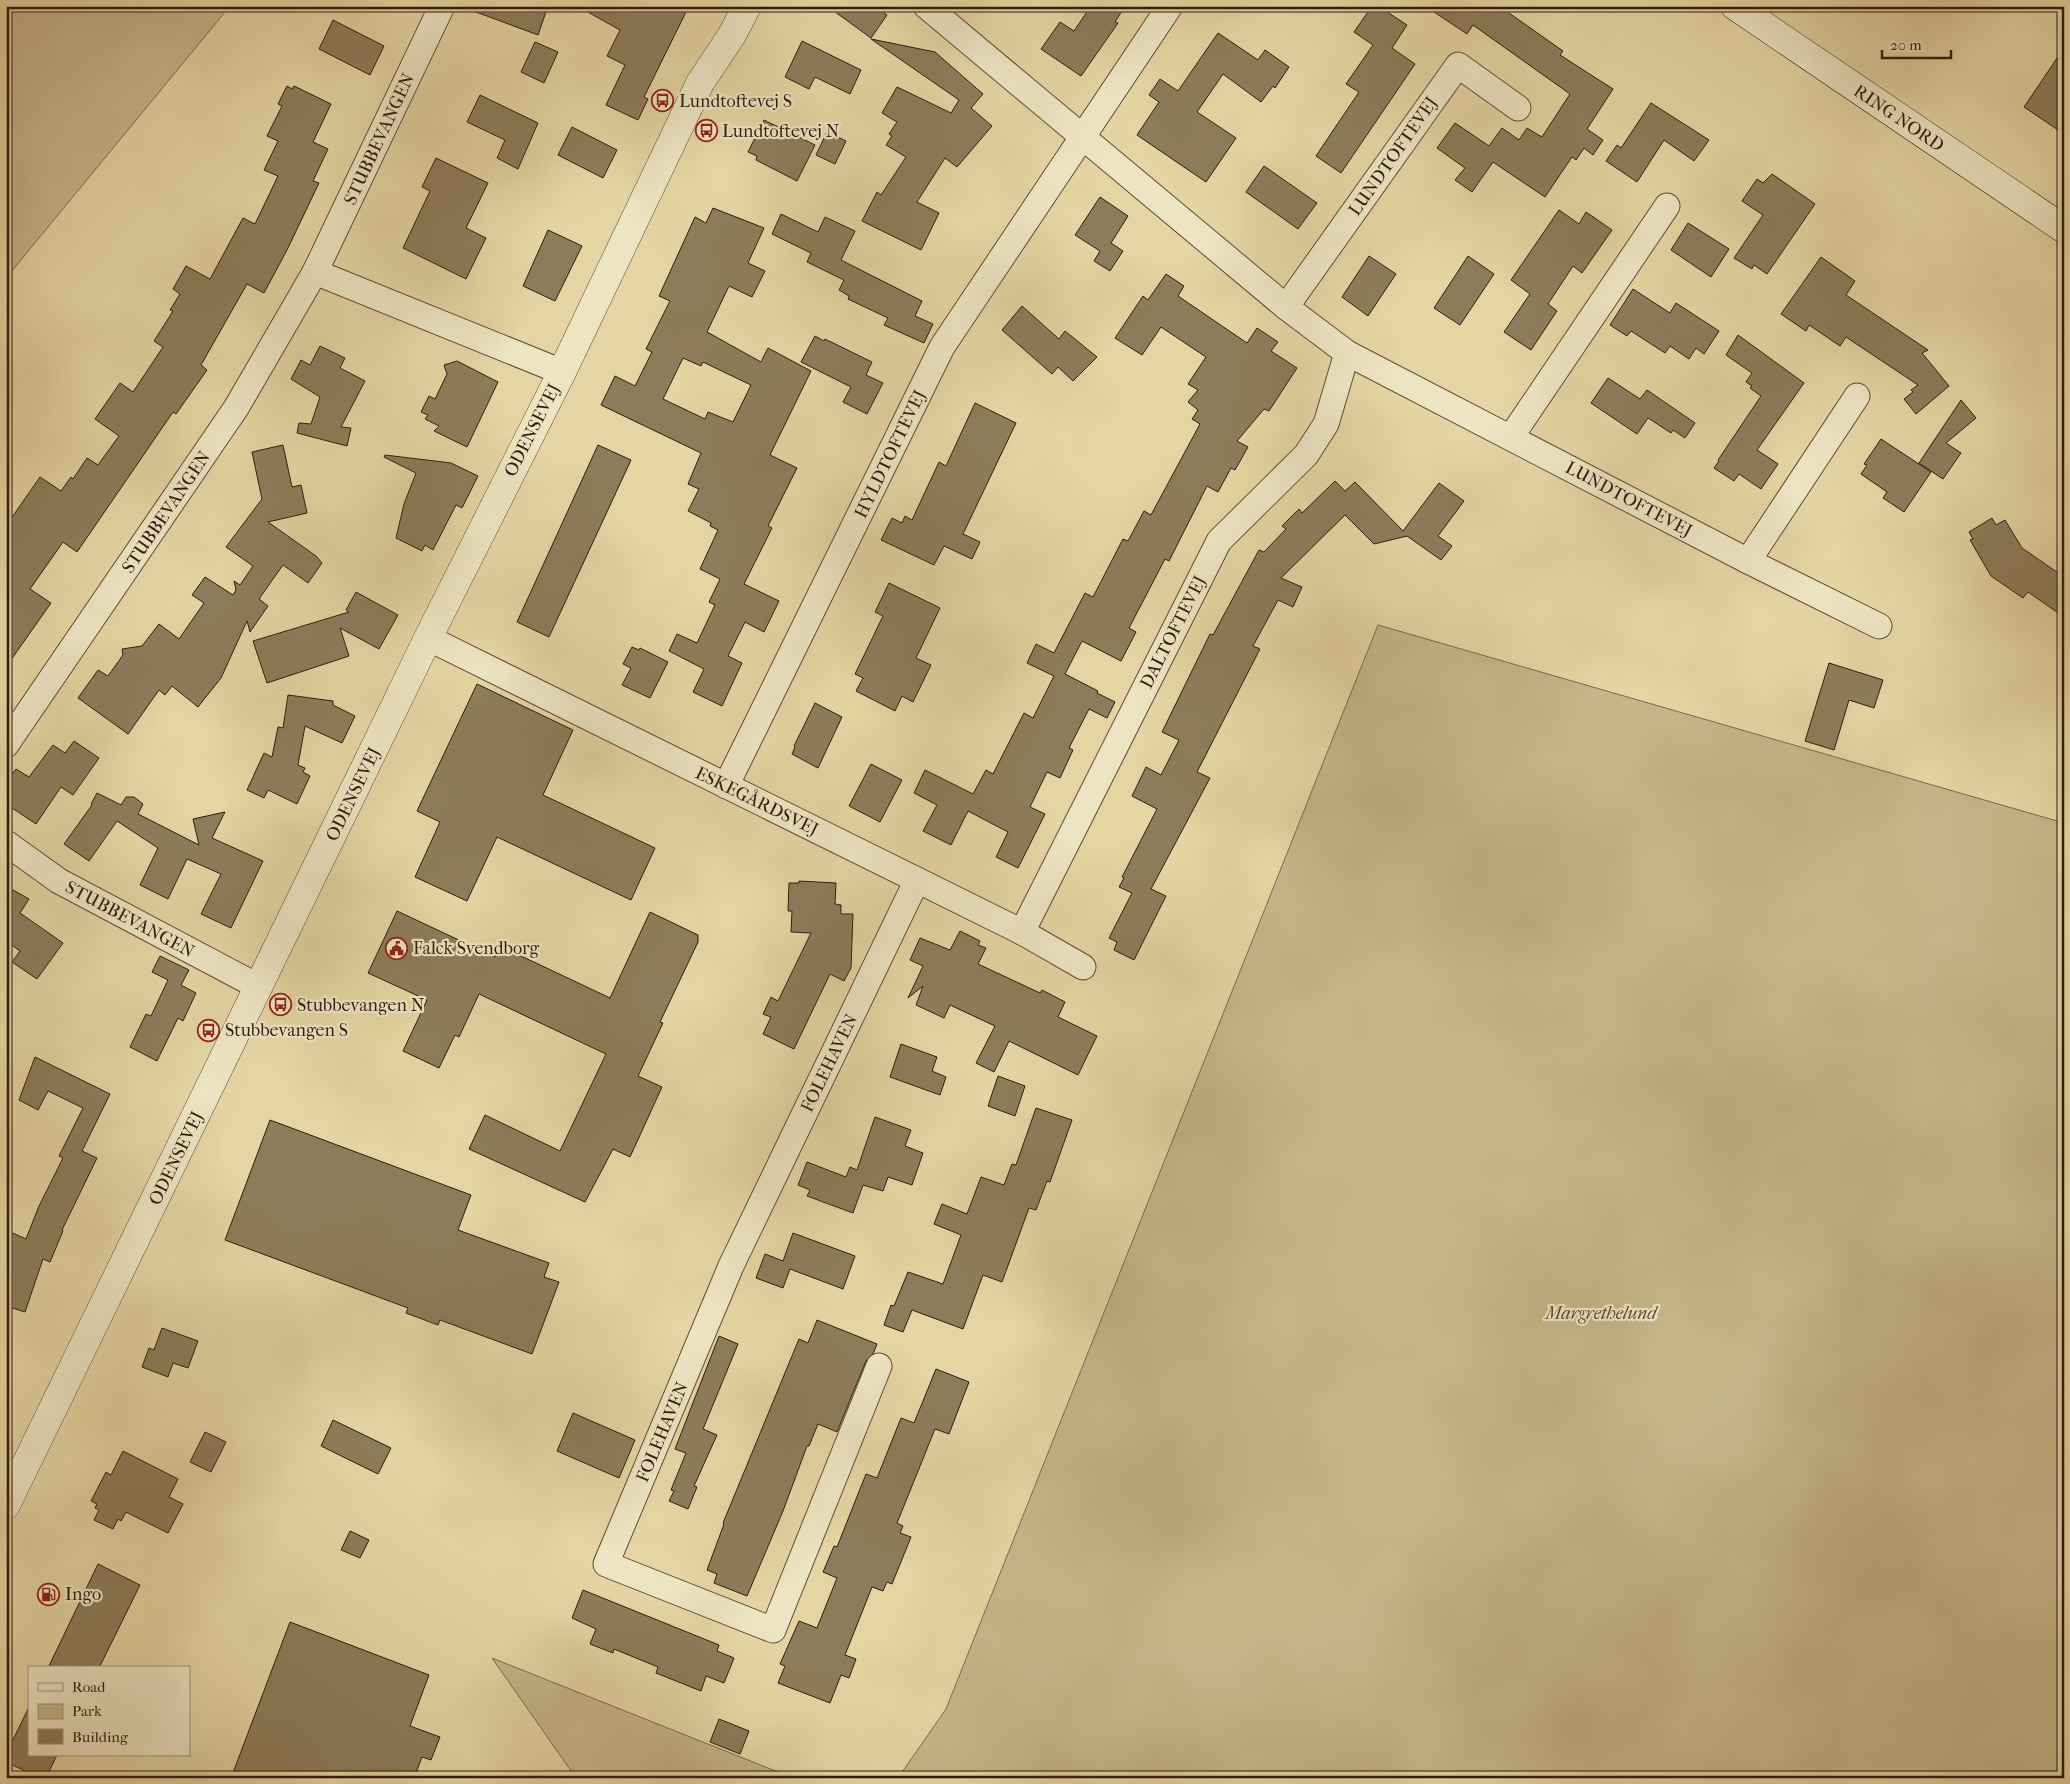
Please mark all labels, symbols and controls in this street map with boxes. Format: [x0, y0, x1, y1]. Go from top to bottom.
scale bar [1882, 28, 1951, 60]
text: 20 m [1890, 36, 1922, 54]
street label: STUBBEVANGEN [340, 70, 419, 208]
street label: RING NORD [1850, 81, 1948, 156]
bus stop icon: Lundtoftevej S [651, 89, 675, 113]
place label: Lundtoftevej S [679, 91, 792, 112]
street label: LUNDTOFTEVEJ [1344, 92, 1442, 220]
bus stop icon: Lundtoftevej N [694, 119, 718, 143]
place label: Lundtoftevej N [722, 121, 840, 142]
street label: ODENSEVEJ [500, 380, 565, 480]
street label: HYLDTOFTEVEJ [850, 386, 931, 522]
street label: STUBBEVANGEN [118, 447, 215, 577]
street label: LUNDTOFTEVEJ [1562, 457, 1696, 542]
street label: DALTOFTEVEJ [1136, 572, 1211, 692]
street label: ODENSEVEJ [322, 744, 385, 845]
street label: ESKEGÅRDSVEJ [692, 762, 822, 840]
street label: STUBBEVANGEN [62, 877, 198, 962]
public building icon: Falck Svendborg [385, 936, 409, 960]
place label: Falck Svendborg [413, 938, 539, 959]
bus stop icon: Stubbevangen N [269, 993, 293, 1017]
place label: Stubbevangen N [297, 995, 425, 1016]
street label: FOLEHAVEN [797, 1010, 862, 1116]
bus stop icon: Stubbevangen S [197, 1018, 221, 1042]
place label: Stubbevangen S [225, 1020, 348, 1041]
street label: ODENSEVEJ [145, 1108, 208, 1209]
park label: Margrethelund [1544, 1303, 1659, 1324]
street label: FOLEHAVEN [632, 1379, 693, 1485]
fuel station icon: Ingo [37, 1582, 61, 1606]
place label: Ingo [65, 1584, 101, 1605]
legend [28, 1666, 190, 1756]
text: Road [72, 1678, 106, 1696]
text: Park [72, 1702, 102, 1720]
text: Building [72, 1728, 129, 1746]

